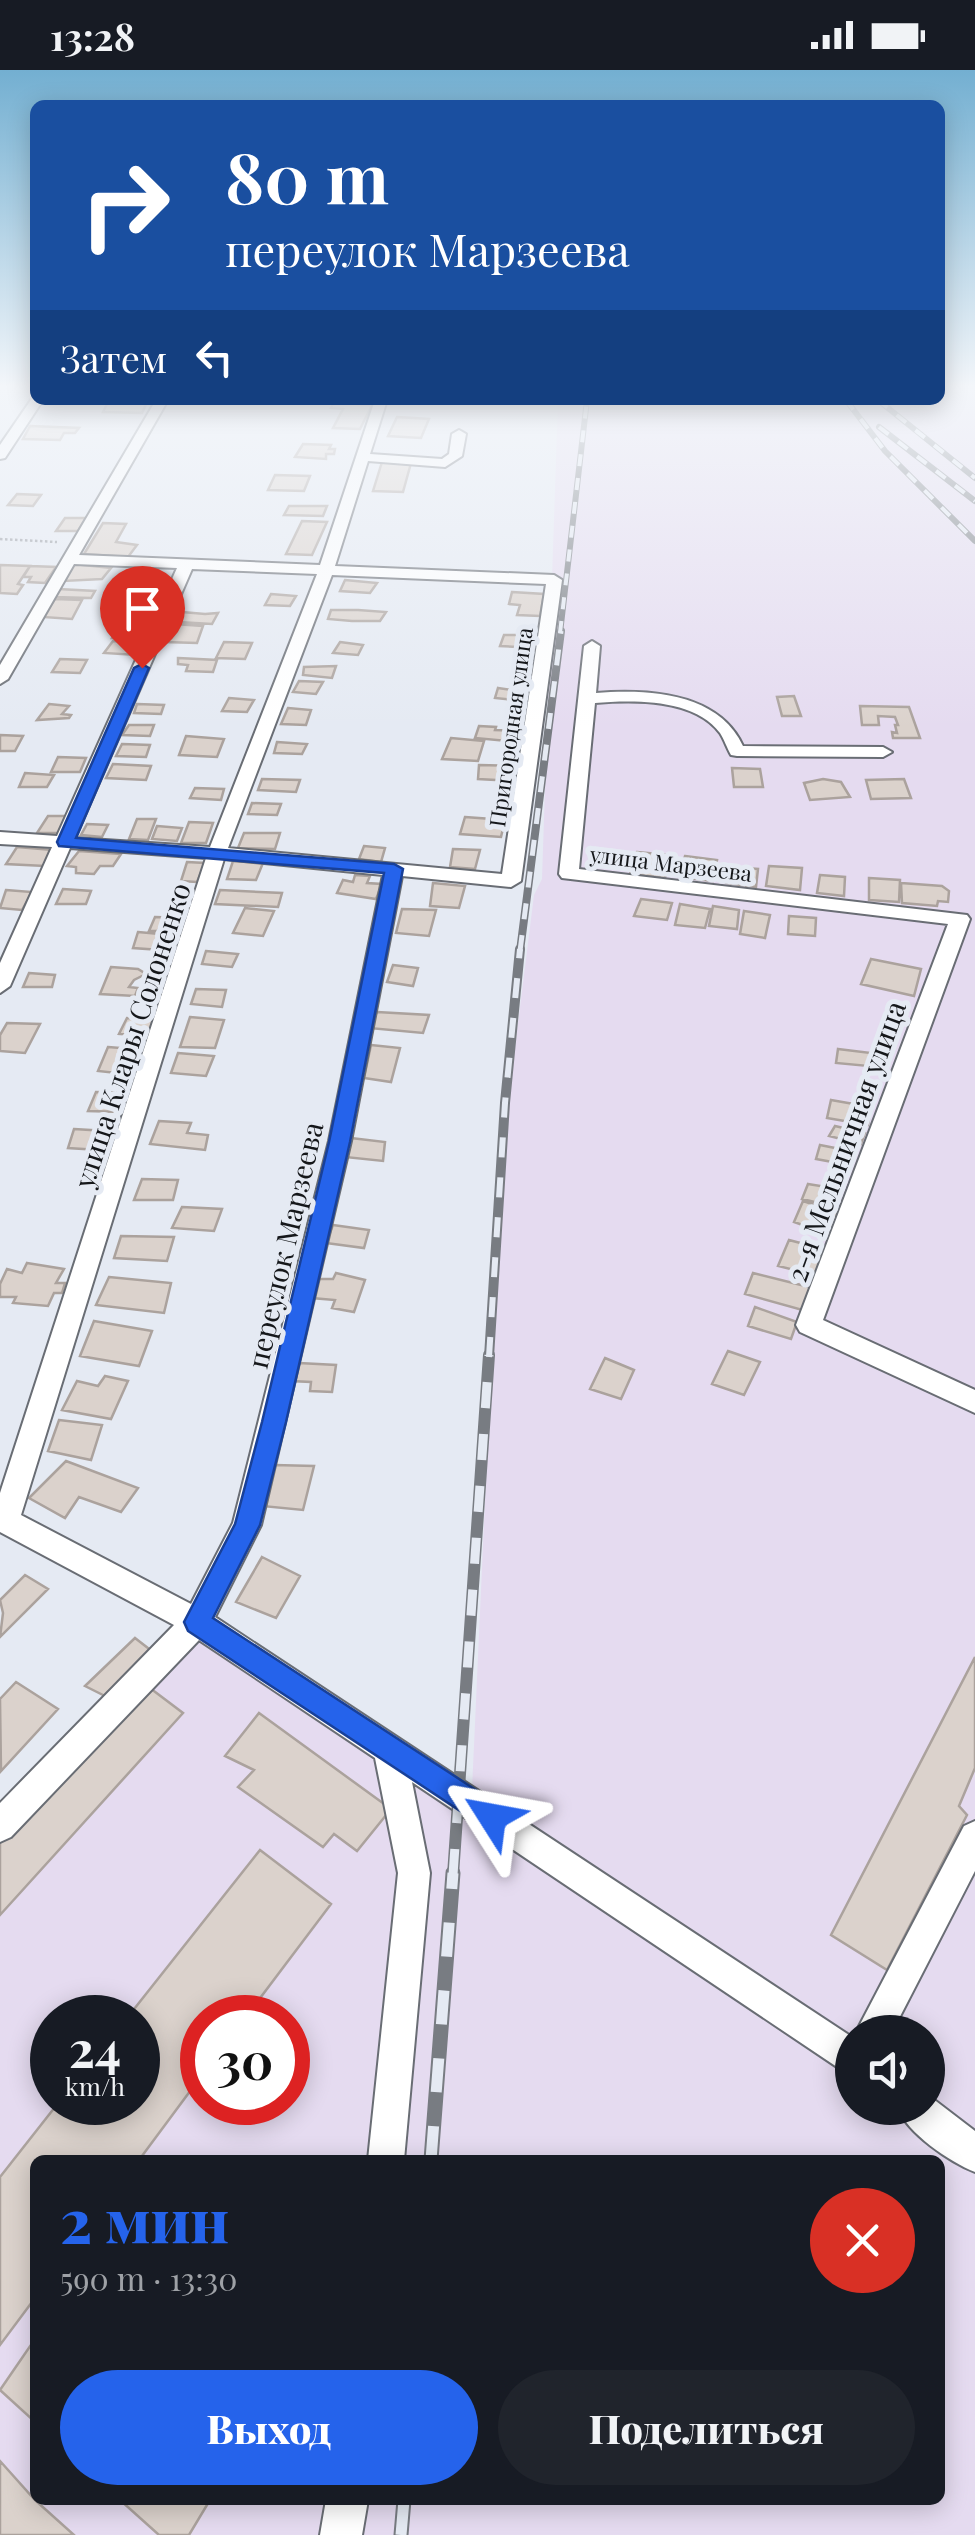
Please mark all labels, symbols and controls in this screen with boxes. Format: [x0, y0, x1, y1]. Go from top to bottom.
text: 13:28 [50, 10, 135, 61]
text: 80 m [225, 128, 389, 222]
icon: right [60, 140, 190, 270]
text: переулок Марзеева [225, 218, 630, 278]
icon: left [187, 330, 242, 385]
text: Затем [60, 332, 167, 383]
pin [100, 566, 185, 669]
icon: arrive [115, 581, 170, 636]
street label: Пригородная улица [481, 625, 539, 829]
street label: улица Марзеева [587, 838, 754, 888]
street label: улица Клары Солоненко [64, 878, 198, 1193]
street label: 2-я Мельничная улица [777, 995, 913, 1287]
street label: переулок Марзеева [238, 1118, 330, 1372]
position arrow [440, 1765, 544, 1869]
speed limit sign: 30 [180, 1995, 310, 2125]
text: 24 [69, 2014, 121, 2081]
map controls [835, 2015, 945, 2125]
button: sound [835, 2015, 945, 2125]
text: km/h [65, 2069, 125, 2102]
text: 2 мин [60, 2178, 229, 2258]
button: close [810, 2188, 915, 2293]
text: 590 m · 13:30 [60, 2256, 237, 2299]
button: Выход [60, 2370, 478, 2485]
button: Поделиться [498, 2370, 915, 2485]

